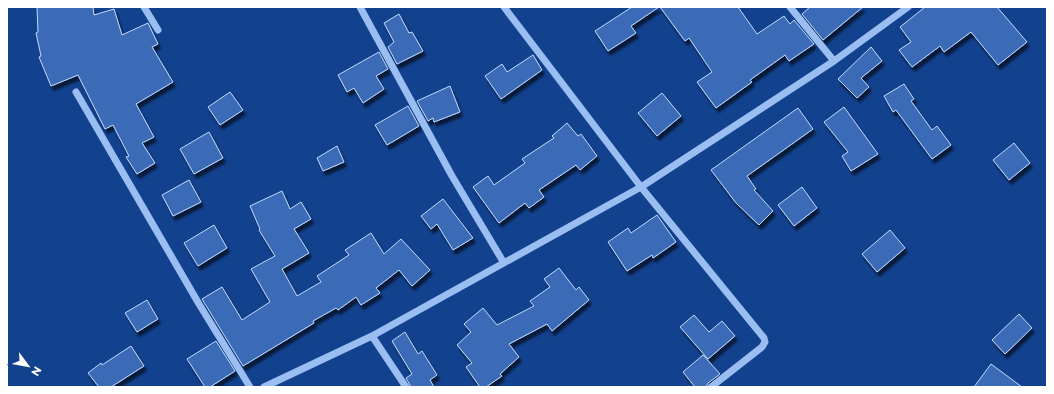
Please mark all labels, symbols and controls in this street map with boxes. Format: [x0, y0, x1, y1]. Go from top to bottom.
north arrow [8, 346, 48, 386]
text: N [28, 364, 45, 379]

